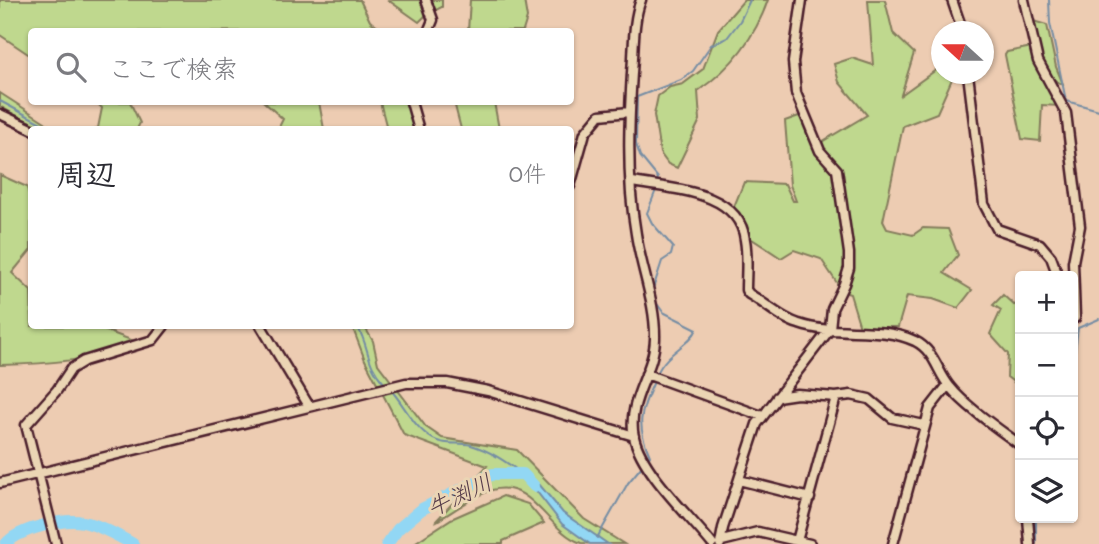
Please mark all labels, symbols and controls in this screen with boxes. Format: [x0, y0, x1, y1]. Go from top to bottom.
north arrow [931, 21, 994, 84]
search box [28, 28, 574, 105]
icon: search [52, 48, 90, 86]
text: ここで検索 [108, 51, 238, 85]
text: 周辺 [56, 153, 116, 193]
text: 0件 [509, 158, 546, 188]
map controls [1015, 271, 1078, 523]
button: + [1015, 271, 1078, 334]
button: − [1015, 334, 1078, 397]
button: locate [1015, 397, 1078, 460]
button: layers [1015, 460, 1078, 523]
water label: 牛渕川 [421, 466, 497, 522]

